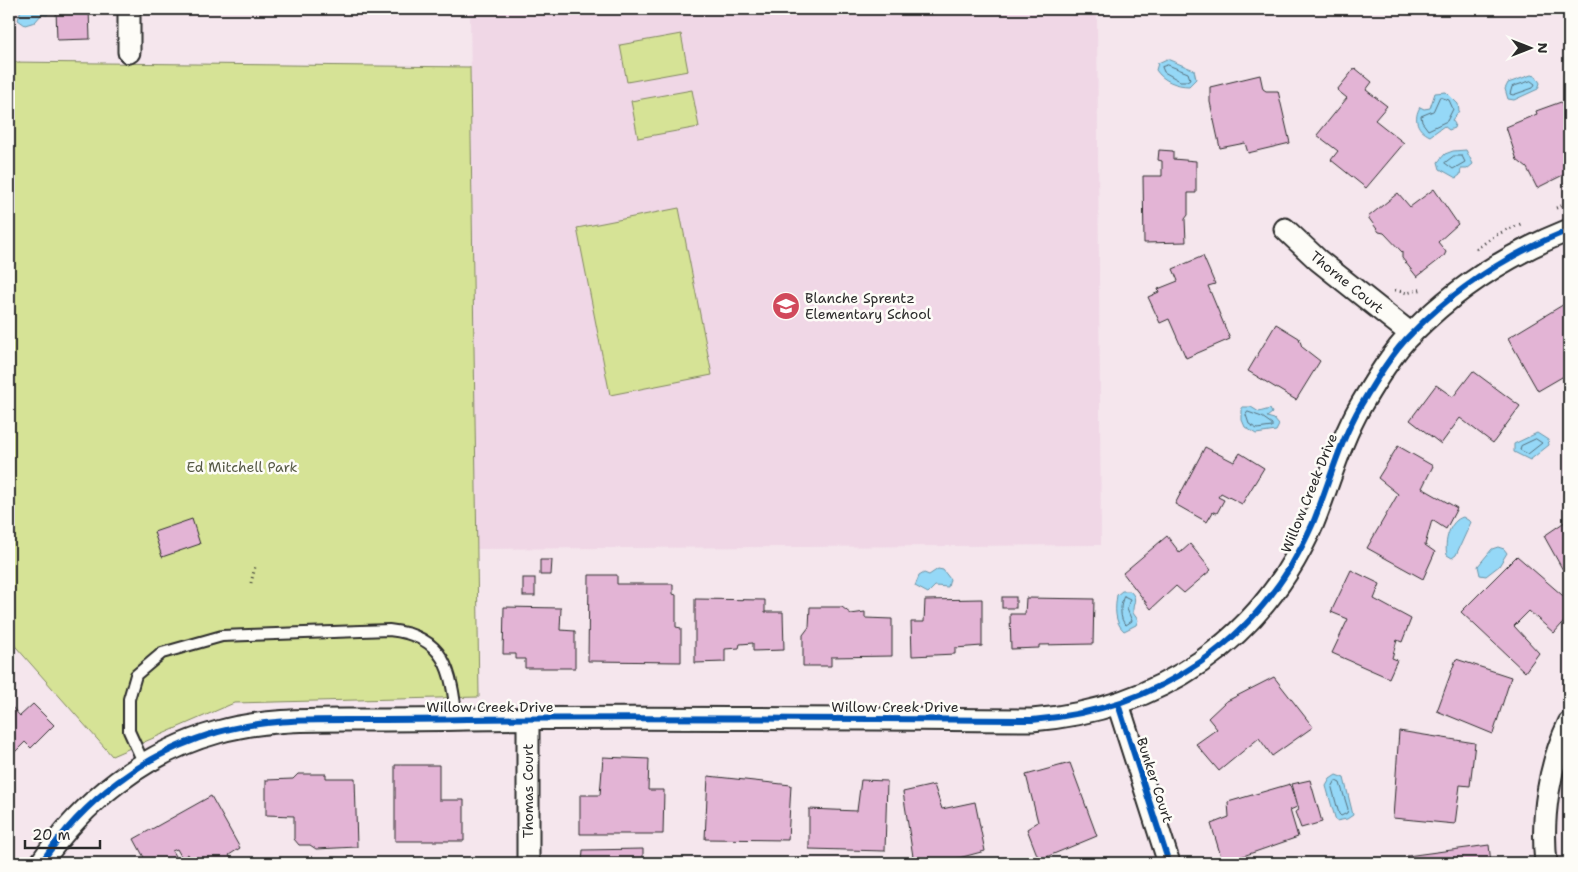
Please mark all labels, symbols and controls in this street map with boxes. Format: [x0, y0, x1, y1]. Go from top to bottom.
north arrow [1506, 22, 1556, 72]
text: N [1534, 42, 1552, 54]
street label: Thorne Court [1307, 247, 1387, 317]
place label: Blanche Sprentz Elementary School [805, 289, 932, 323]
school or university icon: Blanche Sprentz Elementary School [771, 291, 801, 321]
street label: Willow Creek Drive [1277, 431, 1341, 555]
park label: Ed Mitchell Park [186, 458, 298, 476]
street label: Willow Creek Drive [426, 698, 554, 716]
street label: Willow Creek Drive [831, 698, 959, 716]
street label: Bunker Court [1133, 735, 1177, 825]
street label: Thomas Court [519, 744, 537, 838]
scale bar [25, 817, 100, 849]
text: 20 m [32, 825, 71, 845]

